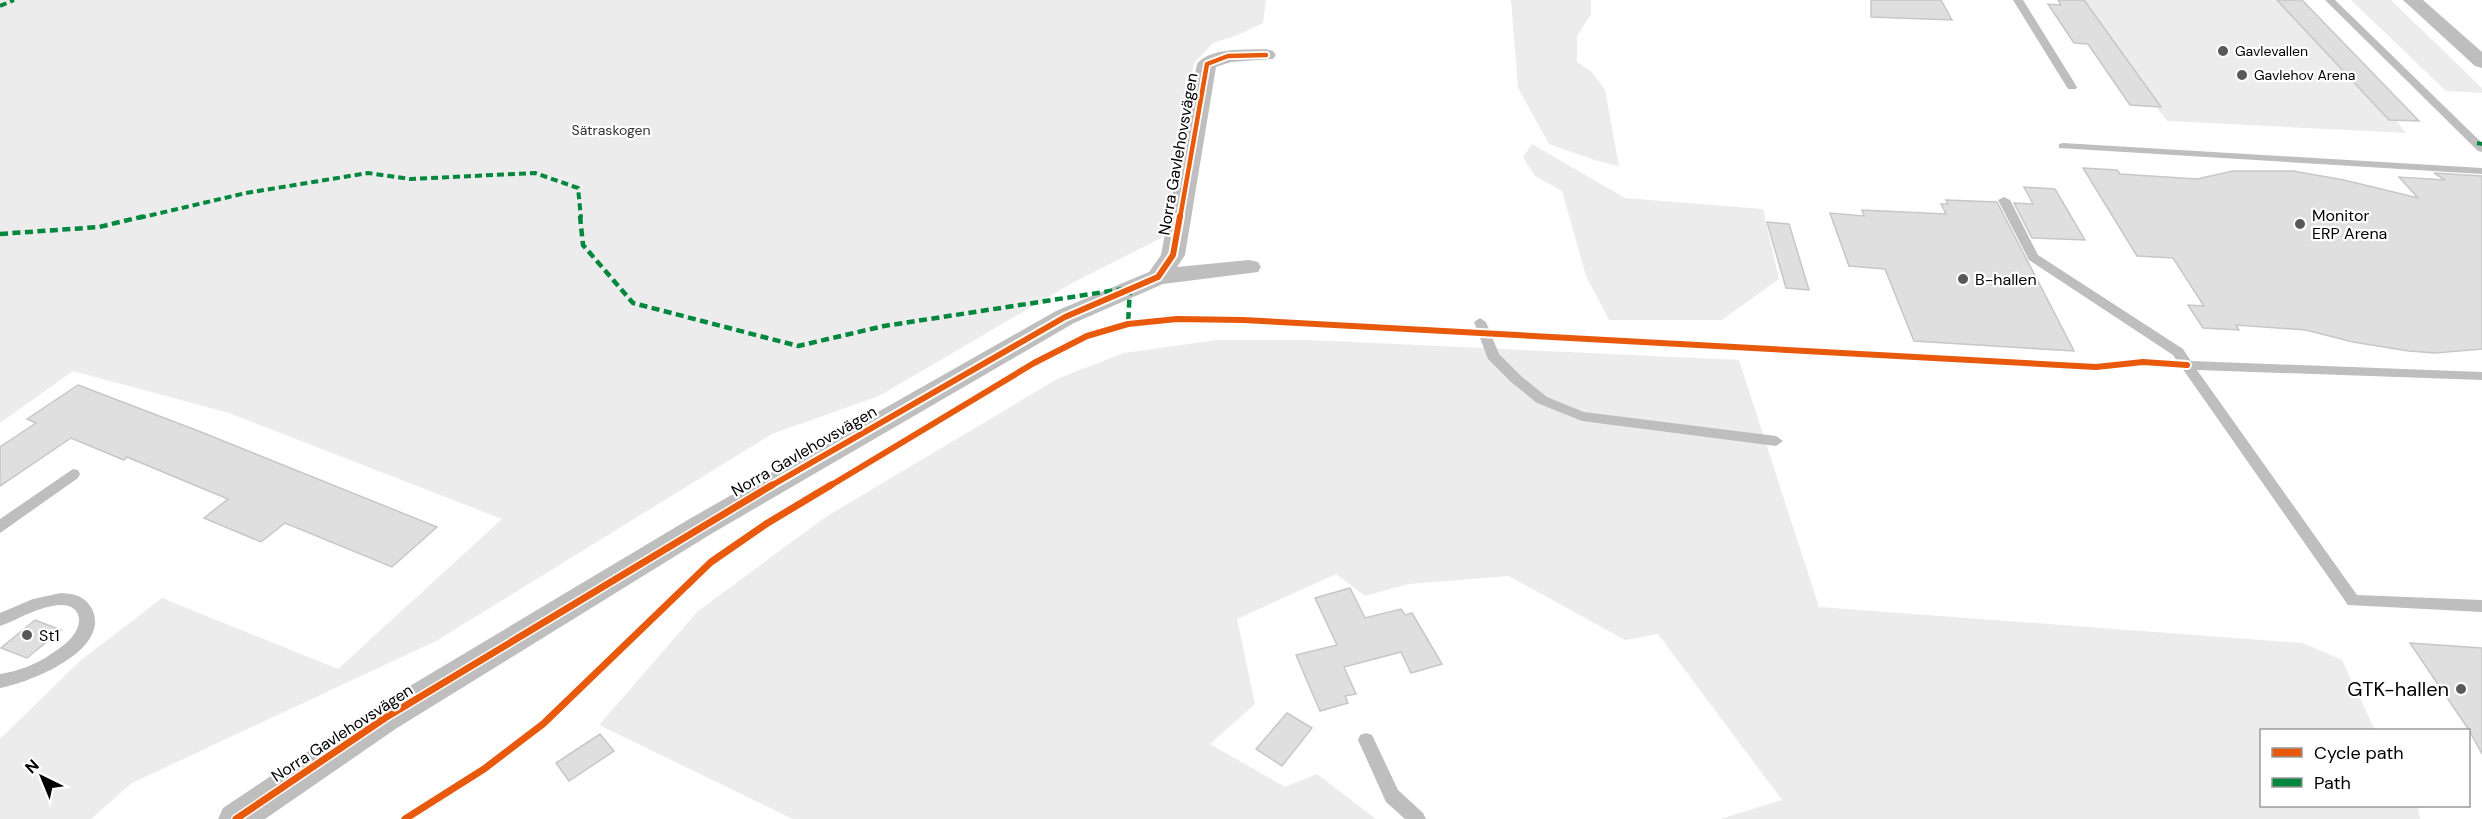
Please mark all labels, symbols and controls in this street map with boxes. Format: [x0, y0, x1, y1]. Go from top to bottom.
place label: Gavlevallen [2235, 42, 2308, 60]
marker: Gavlevallen [2216, 44, 2230, 58]
place label: Gavlehov Arena [2254, 66, 2355, 84]
marker: Gavlehov Arena [2235, 68, 2249, 82]
street label: Norra Gavlehovsvägen [1153, 71, 1203, 237]
park label: Sätraskogen [572, 121, 650, 139]
place label: Monitor ERP Arena [2312, 205, 2387, 244]
marker: Monitor ERP Arena [2293, 217, 2307, 231]
place label: B-hallen [1975, 269, 2037, 290]
marker: B-hallen [1956, 272, 1970, 286]
street label: Norra Gavlehovsvägen [728, 401, 880, 501]
place label: St1 [39, 625, 60, 646]
marker: St1 [20, 628, 34, 642]
place label: GTK-hallen [2347, 676, 2449, 702]
street label: Norra Gavlehovsvägen [267, 679, 417, 787]
marker: GTK-hallen [2454, 682, 2468, 696]
legend [2260, 729, 2470, 807]
text: Cycle path [2314, 741, 2404, 765]
north arrow [12, 747, 72, 807]
text: N [21, 755, 44, 778]
text: Path [2314, 771, 2351, 795]

